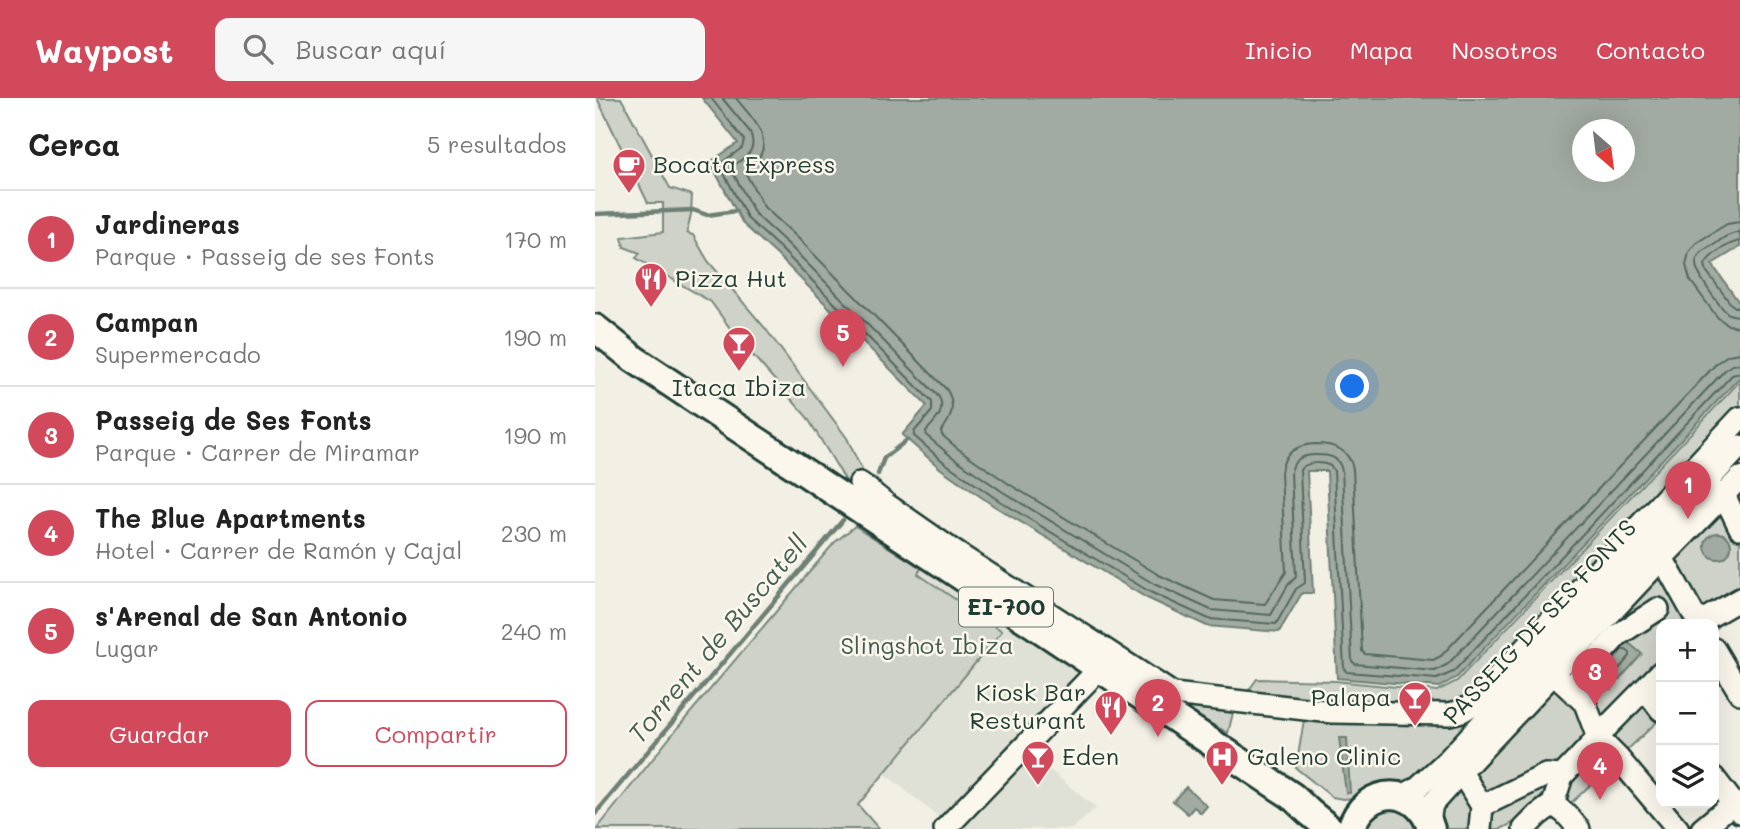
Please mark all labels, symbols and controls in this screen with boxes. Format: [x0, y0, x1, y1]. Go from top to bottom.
search box [215, 18, 705, 81]
text: Waypost [35, 28, 173, 71]
icon: search [239, 30, 277, 68]
text: Buscar aquí [295, 32, 447, 66]
text: Inicio [1245, 34, 1312, 65]
text: Mapa [1350, 34, 1414, 65]
text: Nosotros [1452, 34, 1558, 65]
text: Contacto [1596, 34, 1705, 65]
north arrow [1572, 119, 1635, 182]
text: Cerca [28, 124, 120, 164]
text: 5 resultados [427, 129, 567, 159]
cafe icon: Bocata Express [610, 146, 648, 195]
place label: Bocata Express [653, 148, 835, 179]
text: Jardineras [95, 207, 240, 241]
text: 1 [46, 224, 56, 254]
text: 170 m [504, 224, 567, 254]
text: Parque · Passeig de ses Fonts [95, 241, 435, 271]
restaurant icon: Pizza Hut [632, 260, 670, 309]
place label: Pizza Hut [675, 262, 787, 293]
text: Campan [95, 305, 198, 339]
pin: 5 [820, 309, 866, 367]
text: 2 [45, 322, 57, 352]
text: 190 m [503, 322, 567, 352]
bar icon: Itaca Ibiza [720, 324, 758, 373]
text: Supermercado [95, 339, 261, 369]
your location [1335, 369, 1369, 403]
place label: Itaca Ibiza [672, 371, 806, 402]
text: Passeig de Ses Fonts [95, 403, 372, 437]
text: 3 [44, 420, 58, 450]
text: 190 m [503, 420, 567, 450]
text: Parque · Carrer de Miramar [95, 437, 420, 467]
pin: 1 [1665, 461, 1711, 519]
text: The Blue Apartments [95, 501, 366, 535]
street label: PASSEIG DE SES FONTS [1436, 512, 1642, 730]
text: 4 [44, 518, 58, 548]
text: 230 m [501, 518, 567, 548]
water label: Torrent de Buscatell [620, 527, 815, 750]
text: Hotel · Carrer de Ramón y Cajal [95, 535, 462, 565]
road number: EI-700 [959, 587, 1053, 626]
text: s'Arenal de San Antonio [95, 599, 407, 633]
text: 5 [44, 616, 58, 646]
text: 240 m [501, 616, 567, 646]
map controls [1656, 619, 1719, 808]
button: + [1656, 619, 1719, 682]
park label: Slingshot Ibiza [840, 629, 1014, 660]
text: Lugar [95, 633, 159, 663]
pin: 3 [1572, 648, 1618, 706]
place label: Kiosk Bar Resturant [970, 676, 1086, 735]
pin: 2 [1135, 679, 1181, 737]
bar icon: Palapa [1396, 679, 1434, 728]
place label: Palapa [1311, 681, 1391, 712]
button: − [1656, 682, 1719, 745]
restaurant icon: Kiosk Bar Resturant [1092, 688, 1130, 737]
button: Guardar [28, 700, 291, 767]
button: Compartir [305, 700, 567, 767]
bar icon: Eden [1019, 738, 1057, 787]
hospital icon: Galeno Clinic [1203, 738, 1241, 787]
place label: Eden [1062, 740, 1119, 771]
place label: Galeno Clinic [1247, 740, 1401, 771]
pin: 4 [1577, 742, 1623, 800]
button: layers [1656, 745, 1719, 808]

